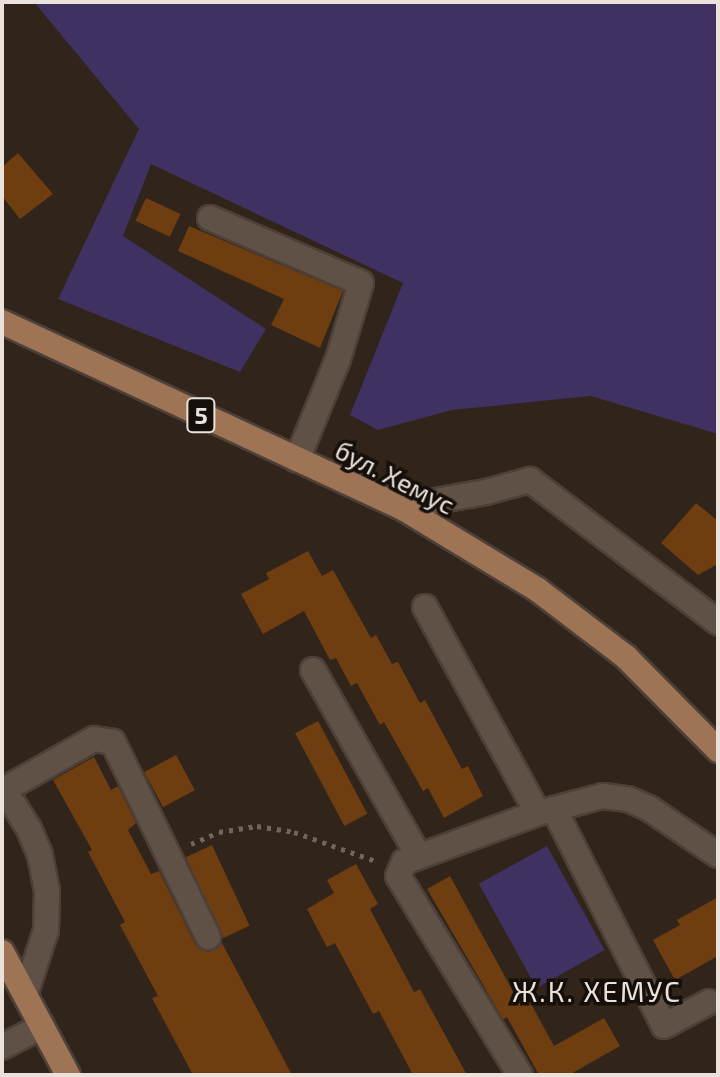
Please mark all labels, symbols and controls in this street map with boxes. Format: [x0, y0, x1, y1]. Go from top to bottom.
road number: 5 [185, 395, 217, 435]
street label: бул. Хемус [330, 434, 460, 520]
district label: Ж.К. ХЕМУС [512, 974, 682, 1008]

